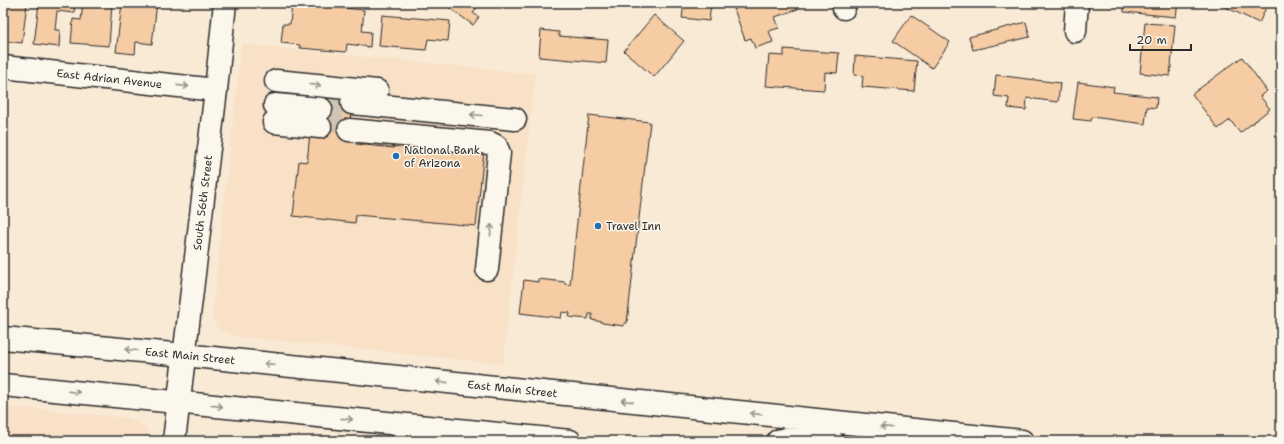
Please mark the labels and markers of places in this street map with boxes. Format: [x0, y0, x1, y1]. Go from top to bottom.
place label: National Bank of Arizona [404, 143, 480, 171]
marker: National Bank of Arizona [391, 151, 401, 161]
place label: Travel Inn [606, 219, 661, 234]
marker: Travel Inn [593, 221, 603, 231]

